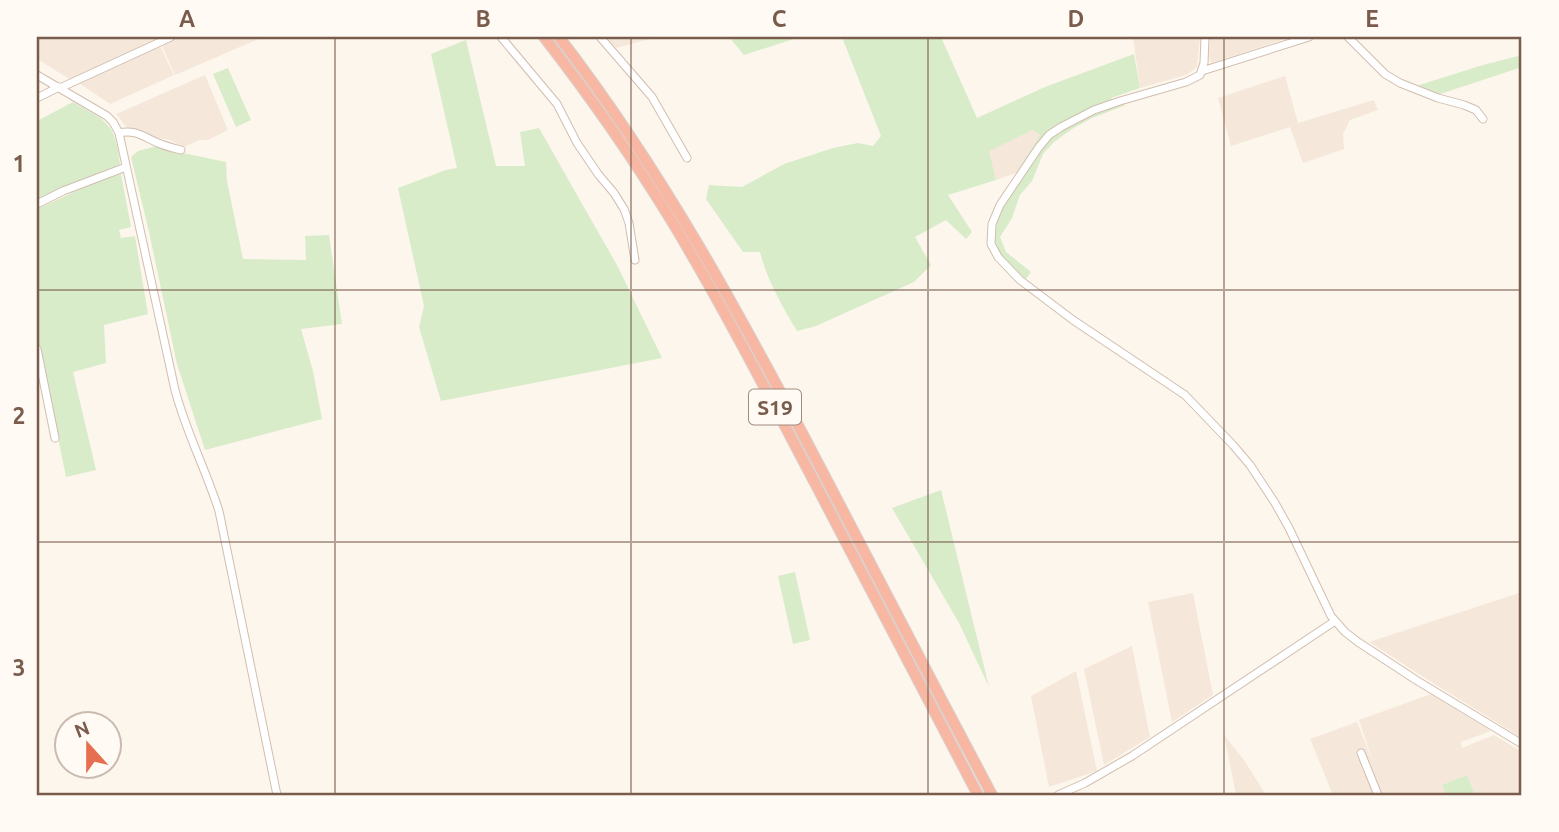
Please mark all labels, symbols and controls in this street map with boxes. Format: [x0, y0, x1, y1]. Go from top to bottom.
text: A [179, 6, 195, 31]
text: B [475, 6, 491, 31]
text: C [772, 6, 787, 31]
text: D [1068, 6, 1084, 31]
text: E [1365, 6, 1379, 31]
text: 1 [13, 151, 25, 176]
road number: S19 [749, 390, 801, 424]
text: 2 [13, 403, 25, 428]
text: 3 [13, 655, 25, 680]
north arrow [52, 710, 122, 780]
text: N [71, 716, 92, 742]

